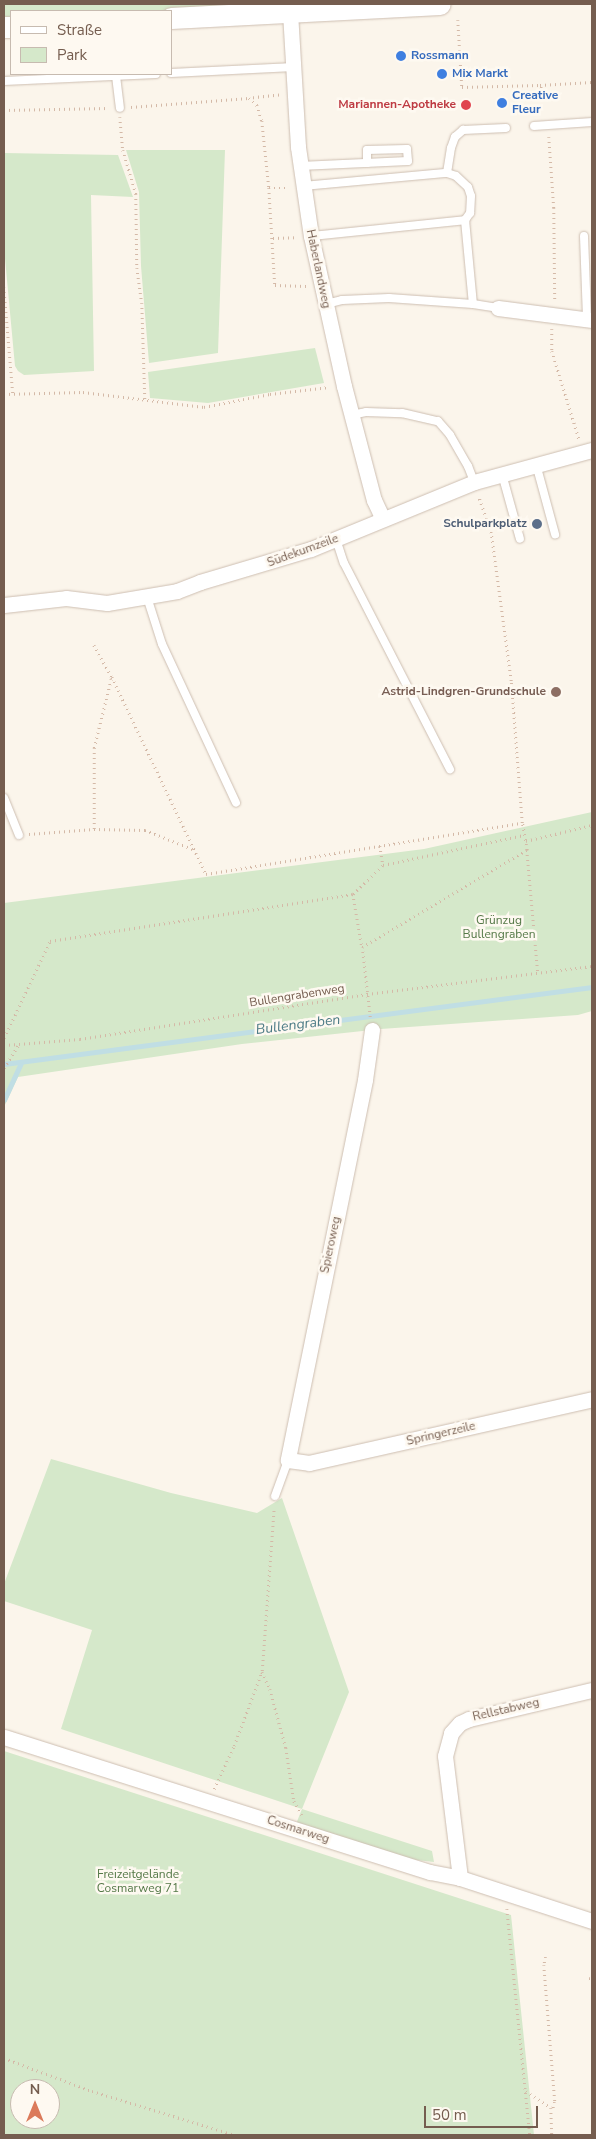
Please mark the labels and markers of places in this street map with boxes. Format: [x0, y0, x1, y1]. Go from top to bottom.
place label: Rossmann [411, 49, 469, 63]
marker: Rossmann [395, 50, 407, 62]
place label: Mix Markt [452, 67, 508, 81]
marker: Mix Markt [436, 68, 448, 80]
place label: Creative Fleur [512, 89, 558, 117]
marker: Creative Fleur [496, 97, 508, 109]
place label: Mariannen-Apotheke [338, 98, 456, 112]
marker: Mariannen-Apotheke [460, 99, 472, 111]
place label: Schulparkplatz [443, 517, 527, 531]
marker: Schulparkplatz [531, 518, 543, 530]
place label: Astrid-Lindgren-Grundschule [382, 685, 546, 699]
marker: Astrid-Lindgren-Grundschule [550, 686, 562, 698]

